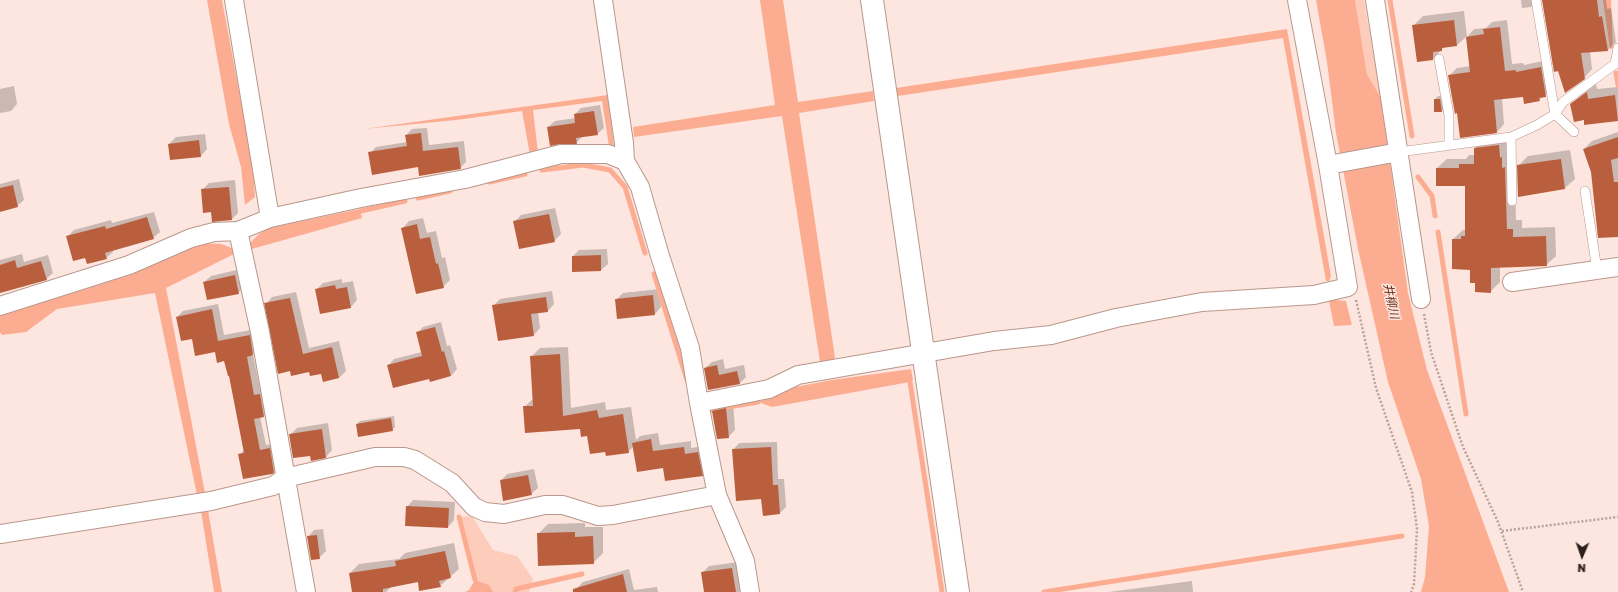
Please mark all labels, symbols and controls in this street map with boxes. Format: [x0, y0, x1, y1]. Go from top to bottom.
water label: 井柳川 [1380, 282, 1402, 320]
north arrow [1562, 536, 1602, 576]
text: N [1577, 562, 1586, 575]

